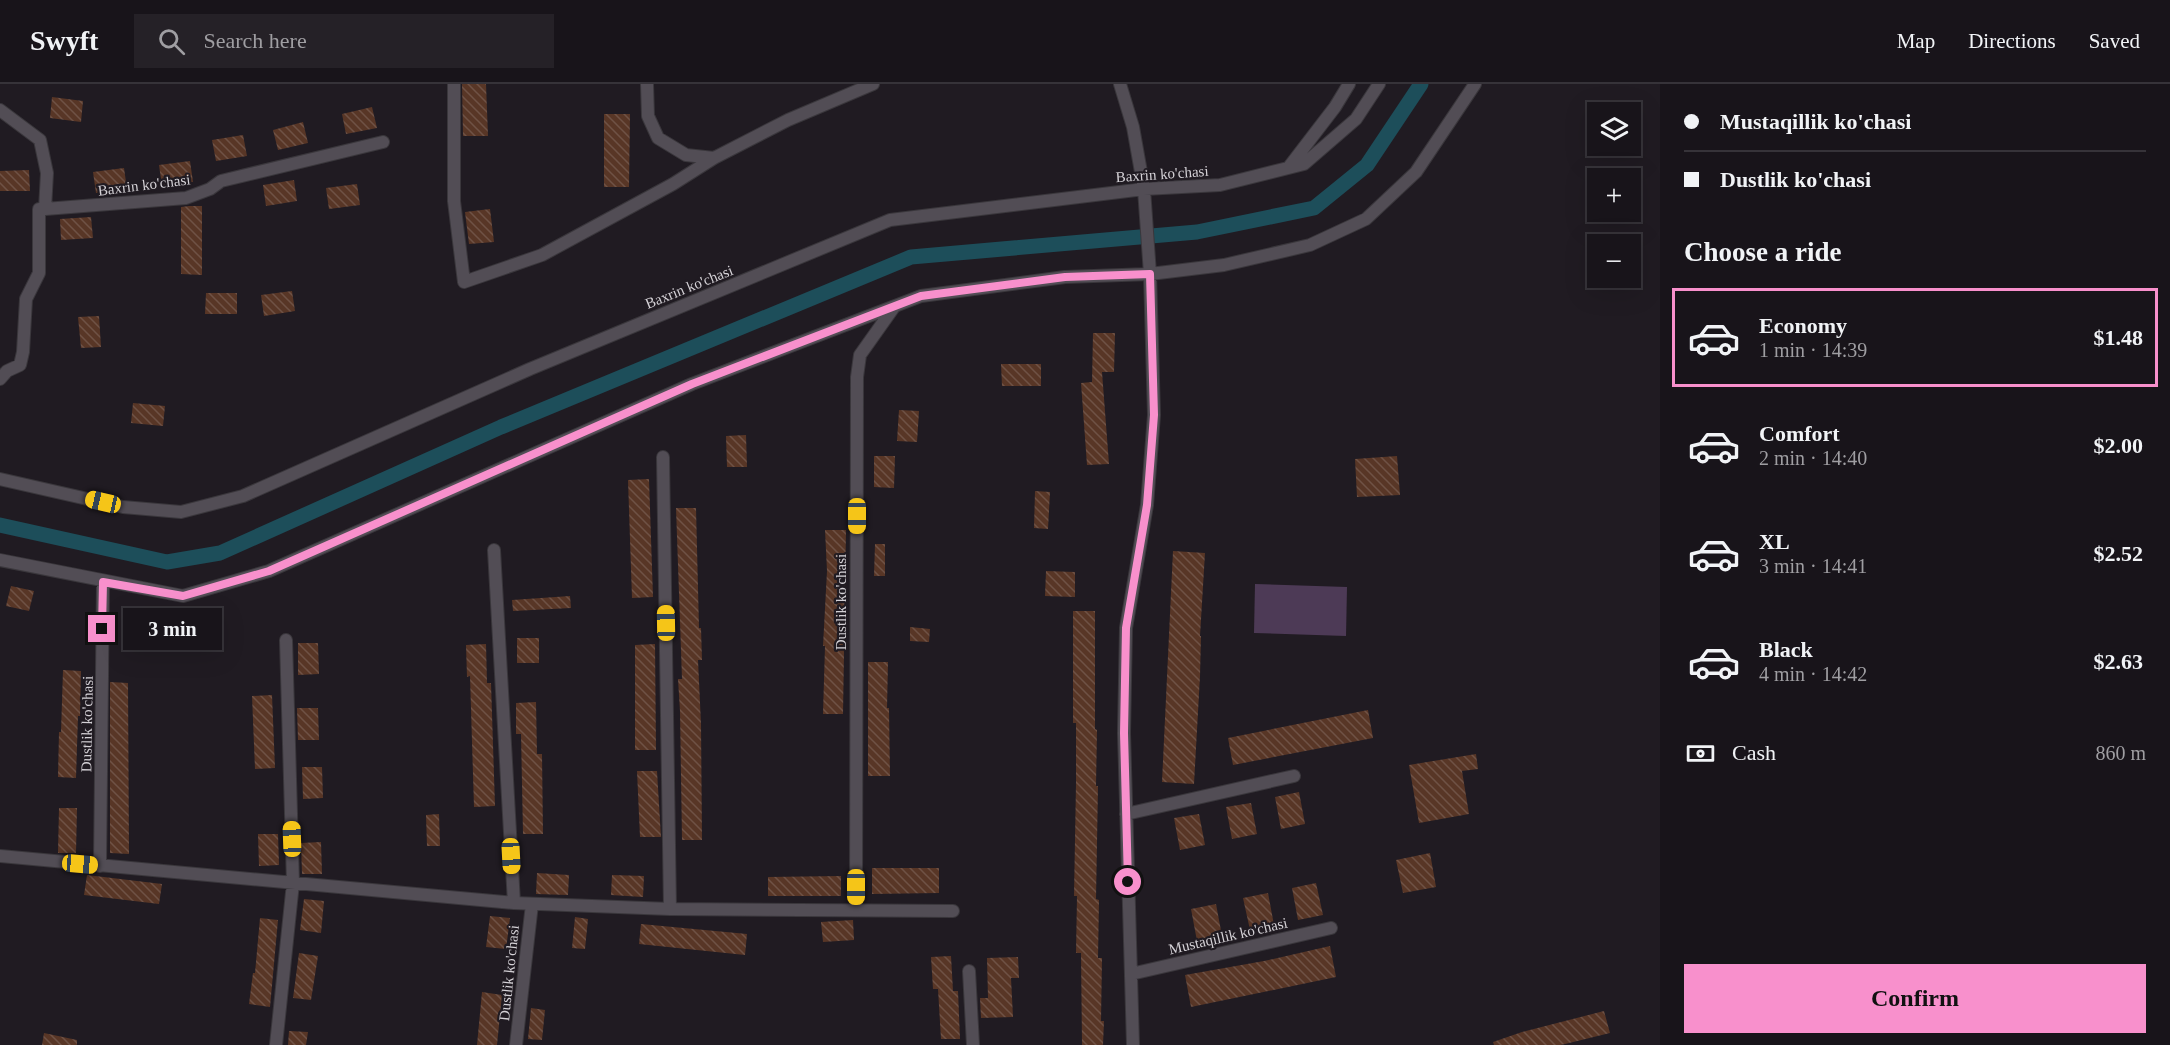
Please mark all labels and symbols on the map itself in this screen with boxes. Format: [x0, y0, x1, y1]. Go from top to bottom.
street label: Baxrin ko'chasi [1115, 163, 1209, 185]
street label: Baxrin ko'chasi [97, 171, 191, 199]
street label: Baxrin ko'chasi [643, 262, 735, 312]
car [83, 489, 123, 515]
car [848, 498, 866, 534]
street label: Dustlik ko'chasi [833, 554, 849, 650]
car [657, 605, 675, 641]
callout: 3 min [123, 608, 222, 650]
route end [88, 615, 115, 642]
street label: Dustlik ko'chasi [78, 676, 96, 772]
car [282, 821, 302, 857]
car [501, 838, 521, 874]
car [61, 853, 99, 875]
route start [1114, 868, 1141, 895]
car [847, 869, 865, 905]
street label: Mustaqillik ko'chasi [1167, 915, 1289, 957]
street label: Dustlik ko'chasi [496, 924, 522, 1022]

